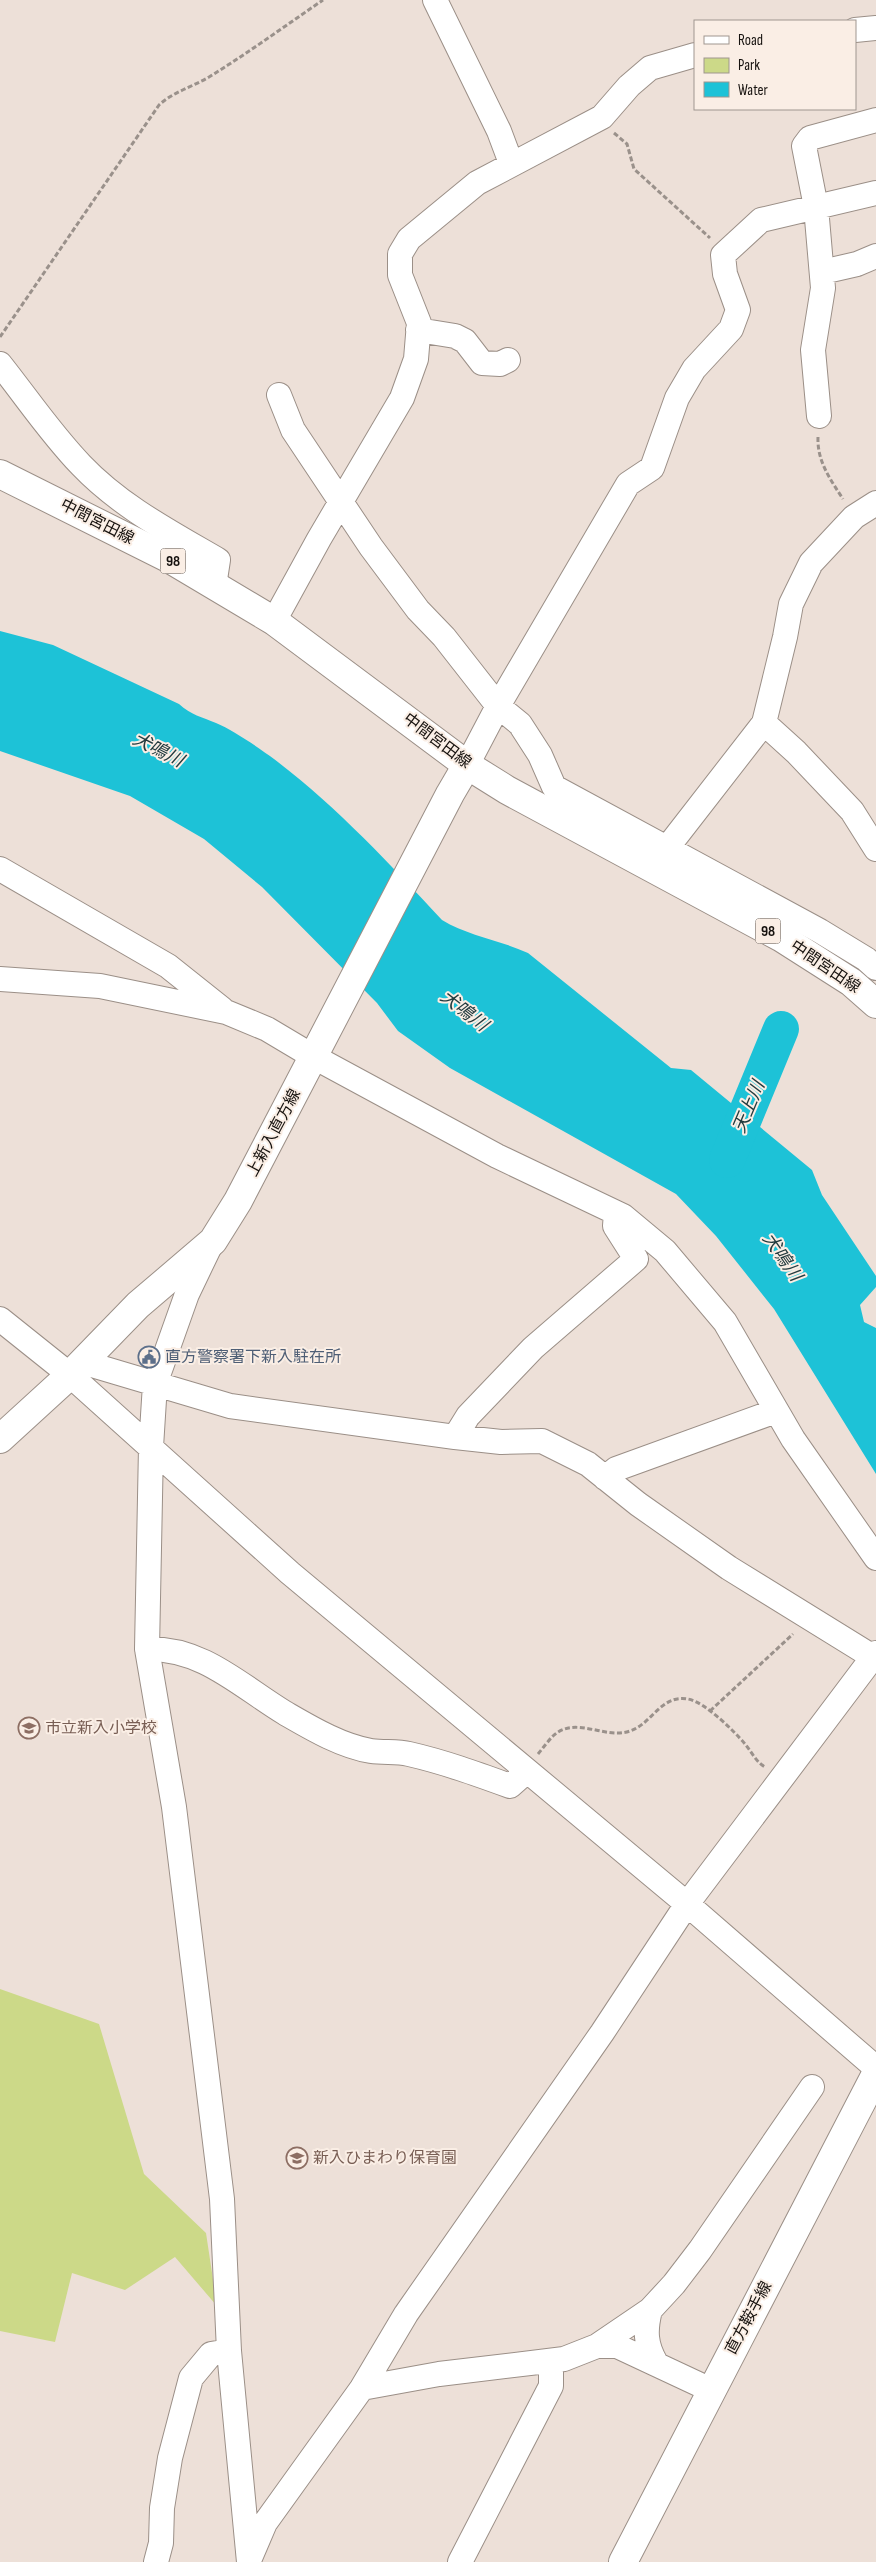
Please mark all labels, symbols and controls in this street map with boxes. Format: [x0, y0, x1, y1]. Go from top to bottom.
legend [694, 20, 856, 110]
text: Road [738, 31, 763, 50]
text: Park [738, 56, 760, 75]
text: Water [738, 81, 769, 100]
street label: 中間宮田線 [57, 495, 137, 549]
road number: 98 [160, 548, 186, 574]
street label: 中間宮田線 [399, 709, 475, 773]
water label: 犬鳴川 [129, 728, 189, 773]
road number: 98 [756, 918, 780, 944]
street label: 中間宮田線 [787, 937, 863, 997]
water label: 犬鳴川 [436, 986, 493, 1037]
water label: 天上川 [729, 1076, 770, 1136]
street label: 上新入直方線 [243, 1086, 305, 1180]
water label: 犬鳴川 [758, 1229, 807, 1287]
public building icon: 直方警察署下新入駐在所 [137, 1345, 161, 1369]
place label: 直方警察署下新入駐在所 [165, 1348, 341, 1367]
school or university icon: 市立新入小学校 [17, 1716, 41, 1740]
place label: 市立新入小学校 [45, 1719, 157, 1738]
school or university icon: 新入ひまわり保育園 [285, 2146, 309, 2170]
place label: 新入ひまわり保育園 [313, 2149, 457, 2168]
street label: 直方鞍手線 [722, 2278, 776, 2358]

